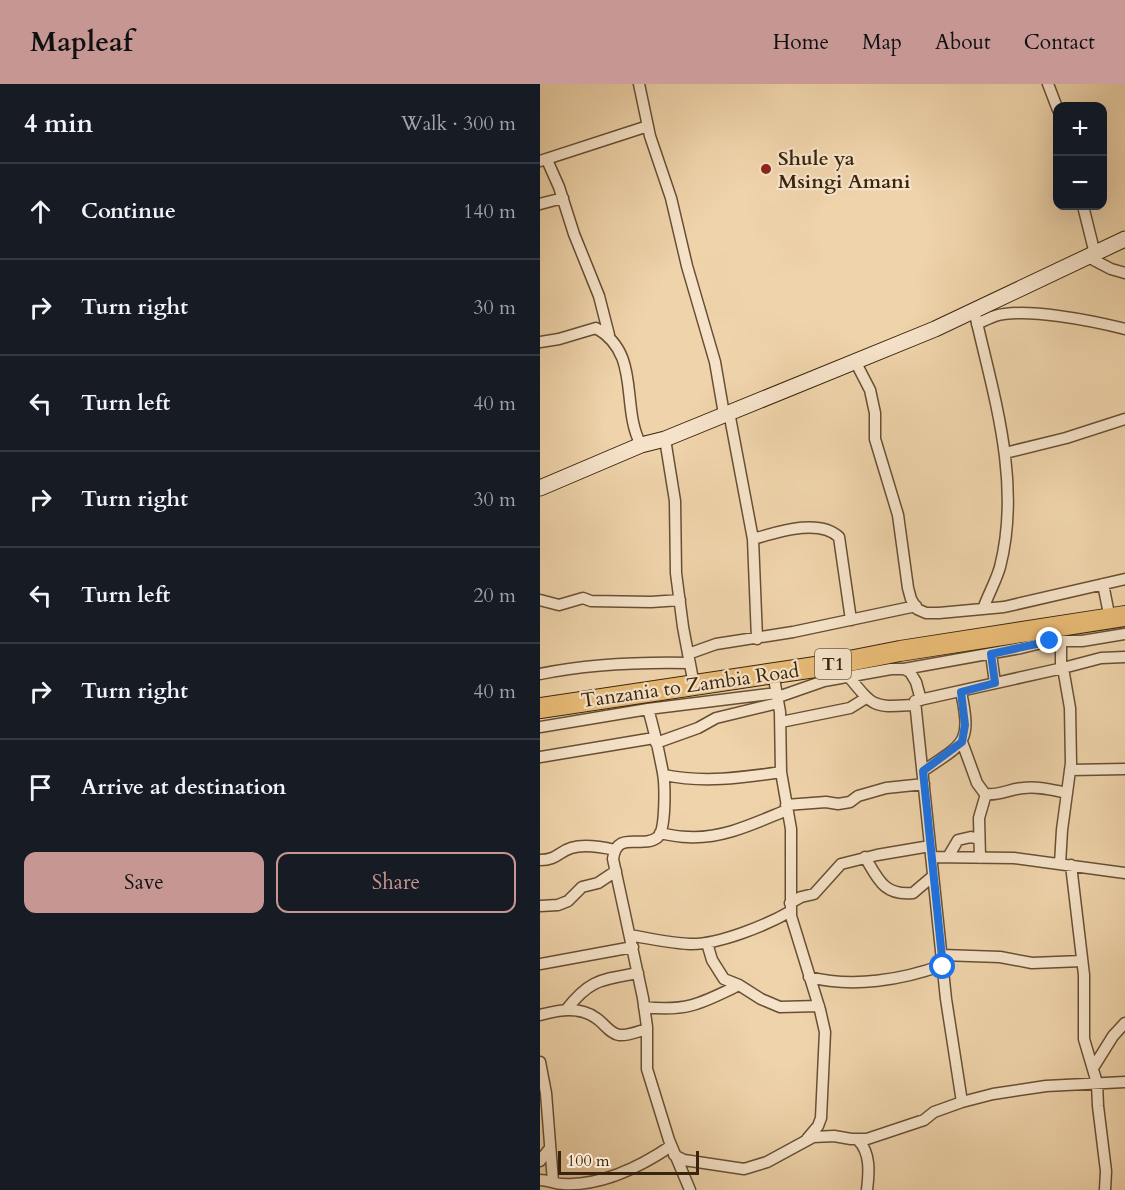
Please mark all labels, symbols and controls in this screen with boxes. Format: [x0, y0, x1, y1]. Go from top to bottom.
text: Mapleaf [30, 23, 133, 61]
text: Home [773, 28, 829, 57]
text: Map [862, 28, 902, 57]
text: About [935, 28, 991, 57]
text: Contact [1024, 28, 1095, 57]
map controls [1053, 102, 1107, 210]
button: + [1053, 102, 1107, 156]
text: 4 min [24, 106, 93, 141]
text: Walk · 300 m [401, 110, 516, 137]
place label: Shule ya Msingi Amani [778, 145, 910, 195]
button: − [1053, 156, 1107, 210]
marker: Shule ya Msingi Amani [759, 162, 773, 176]
icon: ahead [24, 195, 57, 228]
text: Continue [81, 196, 176, 226]
text: 140 m [463, 198, 516, 225]
icon: right [24, 291, 57, 324]
text: Turn right [81, 292, 188, 322]
text: 30 m [473, 294, 516, 321]
icon: left [24, 387, 57, 420]
text: Turn left [81, 388, 170, 418]
text: 40 m [473, 390, 516, 417]
icon: right [24, 483, 57, 516]
text: Turn right [81, 484, 188, 514]
text: 30 m [473, 486, 516, 513]
icon: left [24, 579, 57, 612]
text: Turn left [81, 580, 170, 610]
text: 20 m [473, 582, 516, 609]
route end [1036, 627, 1062, 653]
road number: T1 [815, 649, 851, 679]
street label: Tanzania to Zambia Road [579, 657, 801, 714]
icon: right [24, 675, 57, 708]
text: Turn right [81, 676, 188, 706]
text: 40 m [473, 678, 516, 705]
icon: arrive [24, 771, 57, 804]
text: Arrive at destination [81, 772, 286, 802]
button: Save [24, 852, 264, 913]
button: Share [276, 852, 516, 913]
route start [929, 953, 955, 979]
scale bar [558, 1148, 699, 1176]
text: 100 m [567, 1150, 609, 1172]

